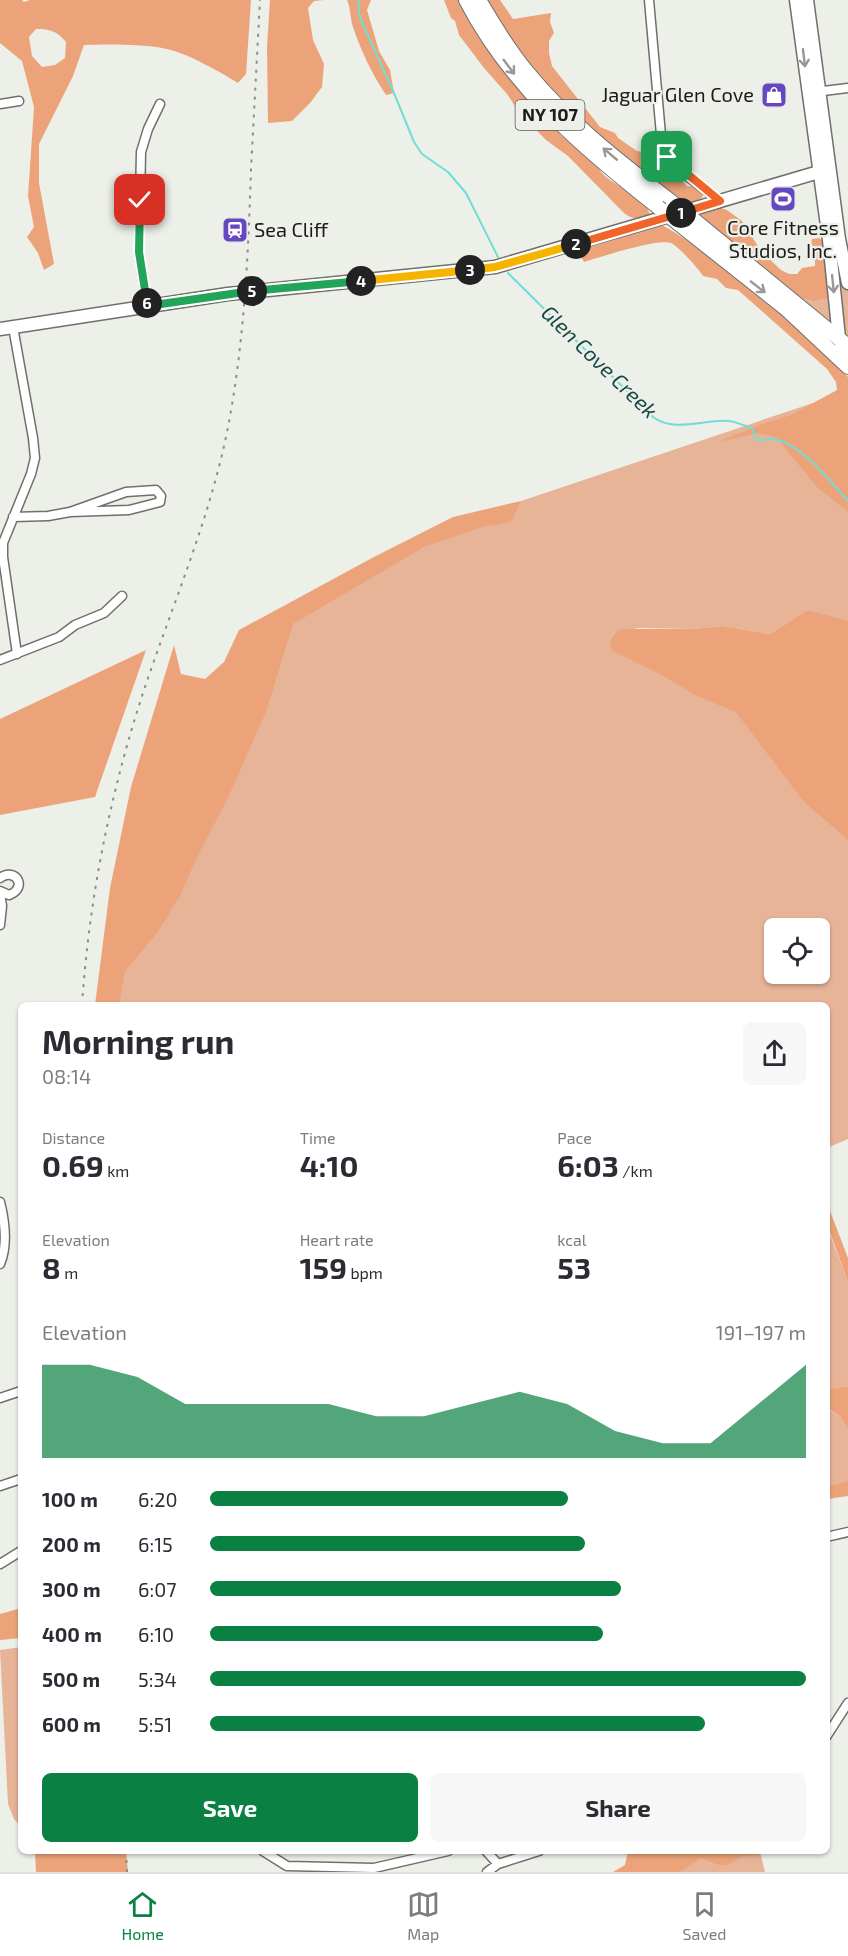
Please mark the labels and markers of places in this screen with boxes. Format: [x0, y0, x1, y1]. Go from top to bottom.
shop icon: Jaguar Glen Cove [759, 80, 789, 110]
place label: Jaguar Glen Cove [601, 82, 754, 106]
pin [641, 131, 692, 182]
pin [114, 174, 165, 225]
sports icon: Core Fitness Studios, Inc. [768, 184, 798, 214]
pin: 1 [666, 198, 696, 228]
station icon: Sea Cliff [220, 215, 250, 245]
place label: Core Fitness Studios, Inc. [727, 215, 839, 262]
place label: Sea Cliff [254, 217, 329, 241]
pin: 2 [561, 229, 591, 259]
pin: 3 [455, 255, 485, 285]
pin: 4 [346, 266, 376, 296]
pin: 5 [237, 276, 267, 306]
pin: 6 [132, 288, 162, 318]

